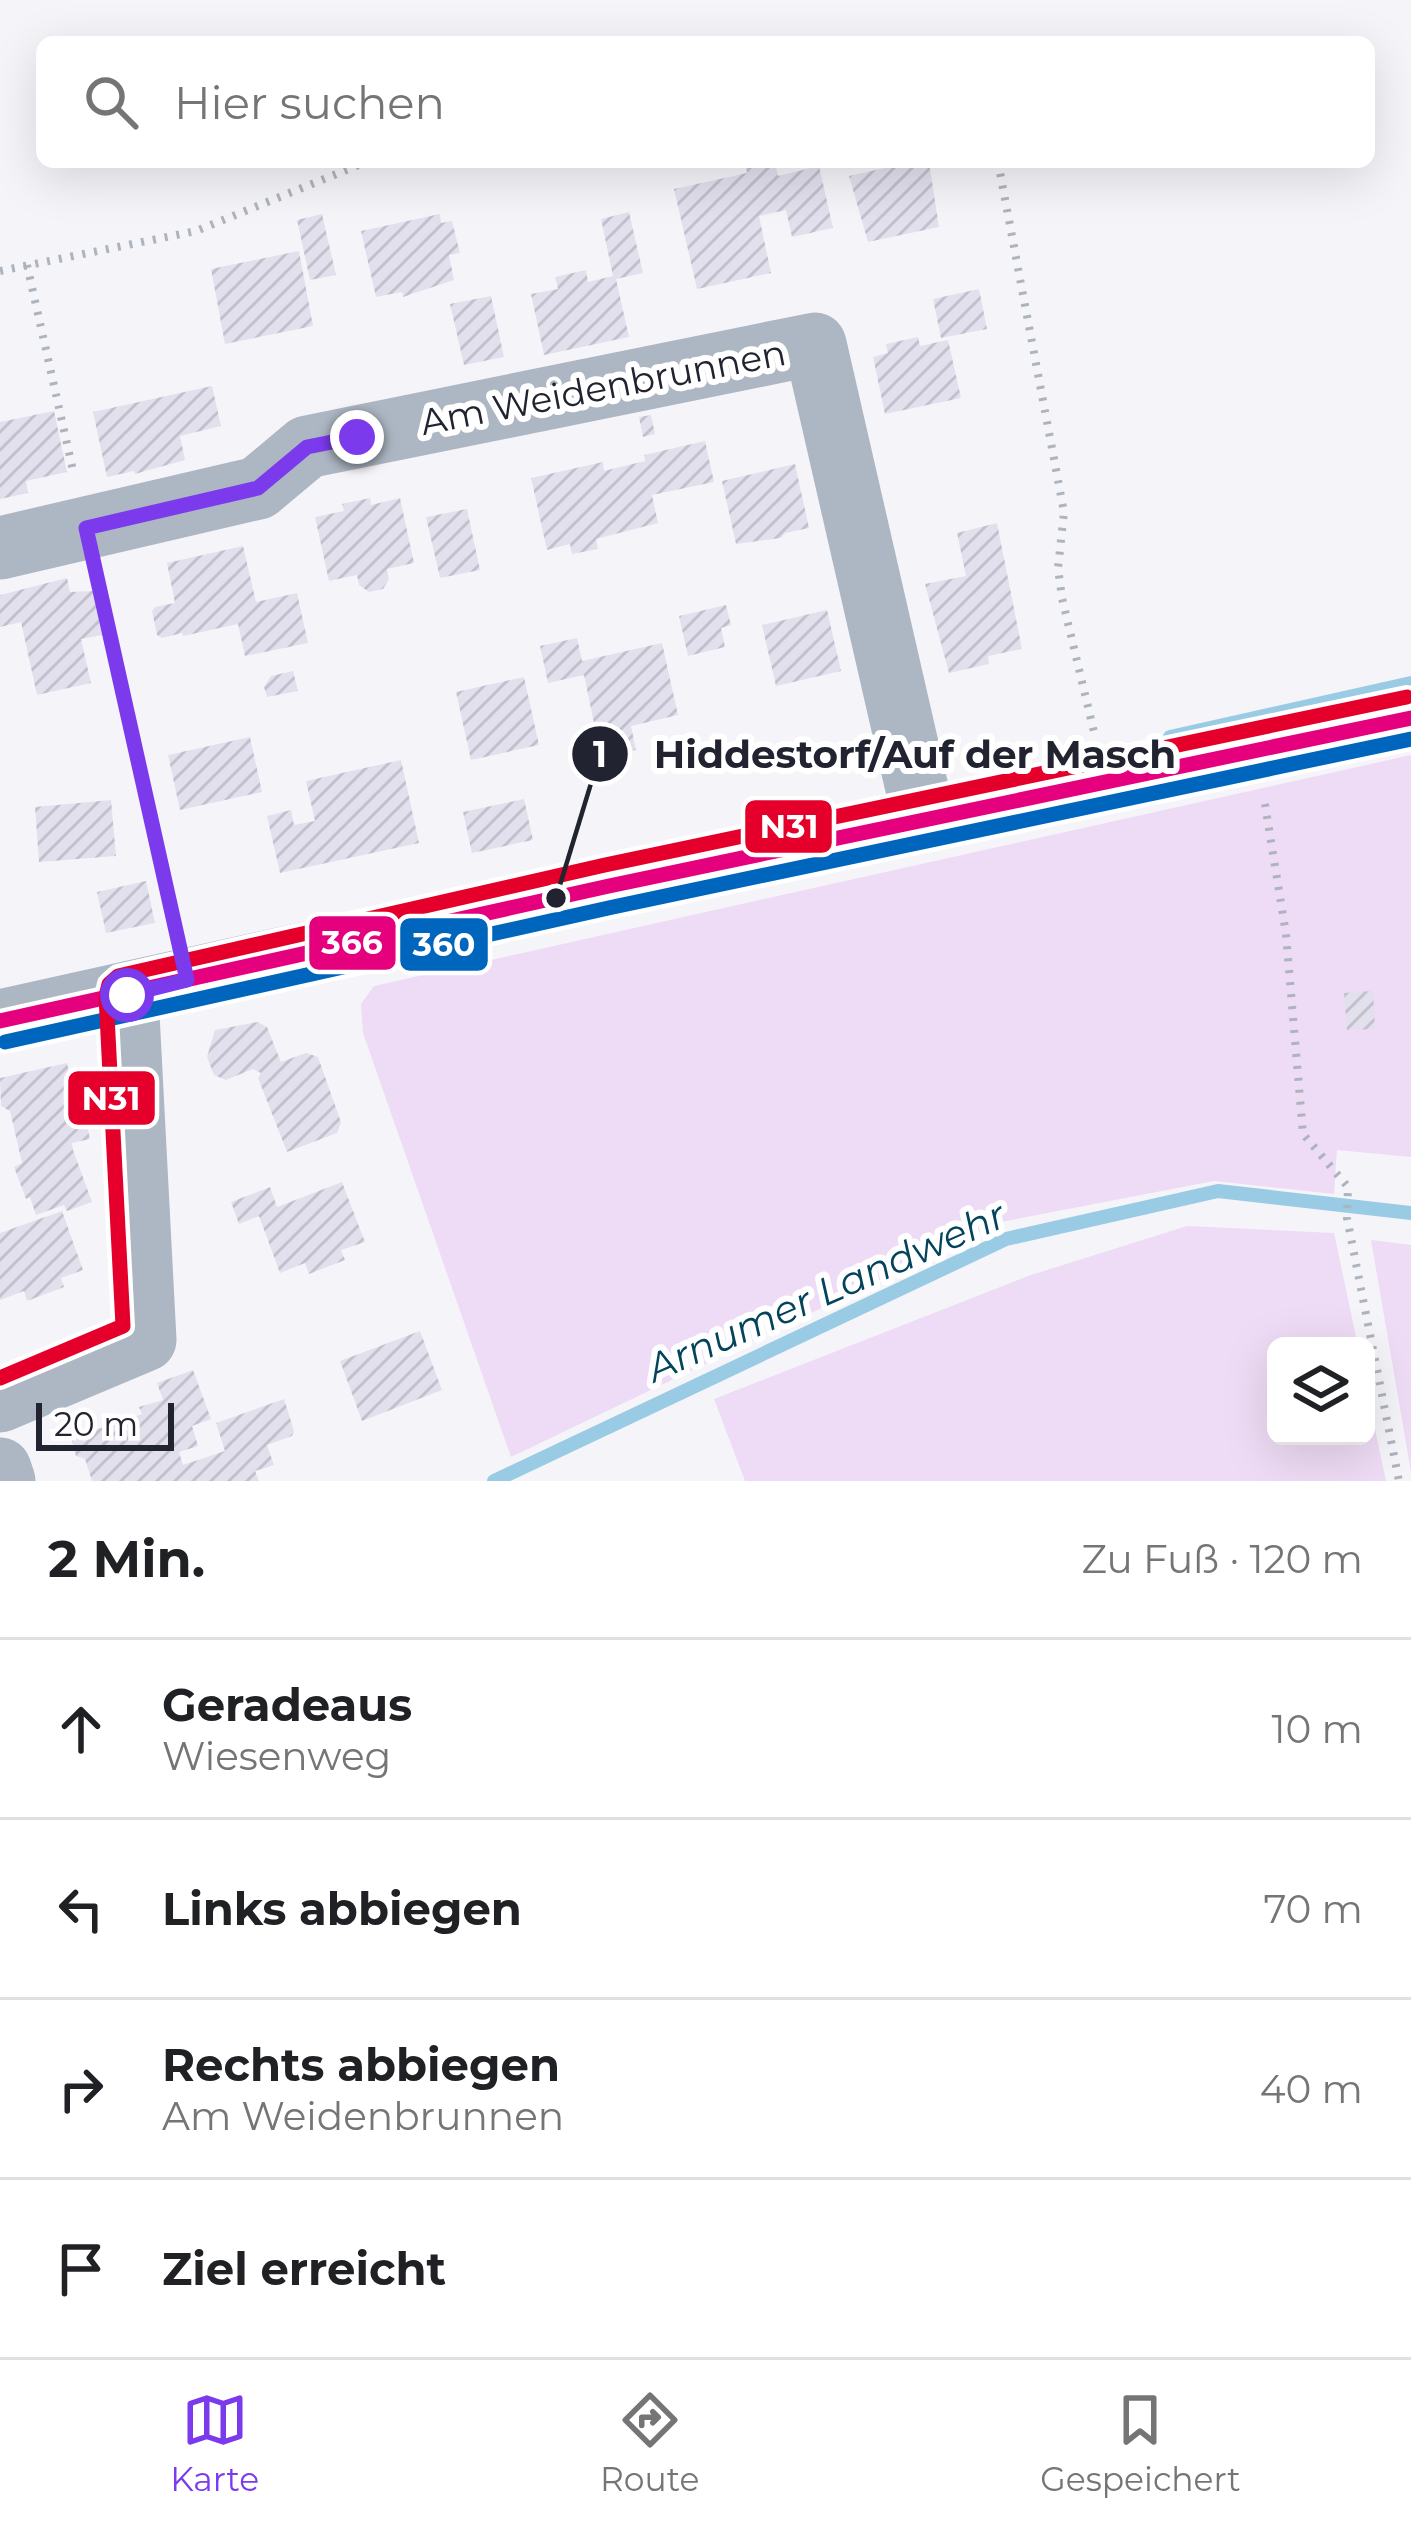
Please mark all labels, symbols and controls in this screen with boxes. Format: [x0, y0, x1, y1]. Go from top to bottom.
search box [36, 36, 1375, 168]
icon: search [78, 69, 144, 135]
text: Hier suchen [174, 75, 445, 130]
street label: Am Weidenbrunnen [417, 330, 789, 444]
route end [330, 410, 384, 464]
callout: Hiddestorf/Auf der Masch [570, 717, 1201, 792]
text: Hiddestorf/Auf der Masch [654, 730, 1176, 778]
text: 1 [593, 732, 607, 776]
line badge: N31 [743, 798, 834, 855]
text: N31 [759, 806, 819, 846]
line badge: 366 [307, 914, 398, 972]
line badge: 360 [398, 916, 490, 973]
text: 366 [320, 922, 383, 962]
text: 360 [412, 924, 475, 964]
route start [100, 968, 154, 1022]
line badge: N31 [66, 1069, 157, 1127]
text: N31 [81, 1078, 141, 1118]
water label: Arnumer Landwehr [637, 1190, 1014, 1393]
map controls [1267, 1337, 1375, 1445]
button: layers [1267, 1337, 1375, 1445]
scale bar [36, 1397, 174, 1450]
text: 20 m [54, 1404, 138, 1444]
text: 2 Min. [48, 1528, 205, 1590]
text: Zu Fuß · 120 m [1081, 1535, 1363, 1583]
text: Geradeaus [162, 1677, 412, 1732]
icon: ahead [48, 1696, 114, 1762]
text: 10 m [1272, 1705, 1363, 1753]
text: Wiesenweg [162, 1732, 391, 1780]
icon: left [48, 1876, 114, 1942]
text: Links abbiegen [162, 1881, 522, 1936]
text: 70 m [1263, 1885, 1363, 1933]
text: Rechts abbiegen [162, 2037, 560, 2092]
icon: right [48, 2056, 114, 2122]
text: 40 m [1260, 2065, 1363, 2113]
text: Am Weidenbrunnen [162, 2092, 564, 2140]
icon: arrive [48, 2236, 114, 2302]
text: Ziel erreicht [162, 2241, 446, 2296]
tab: Karte [170, 2387, 259, 2499]
tab: Route [600, 2387, 699, 2499]
tab: Gespeichert [1040, 2387, 1241, 2499]

